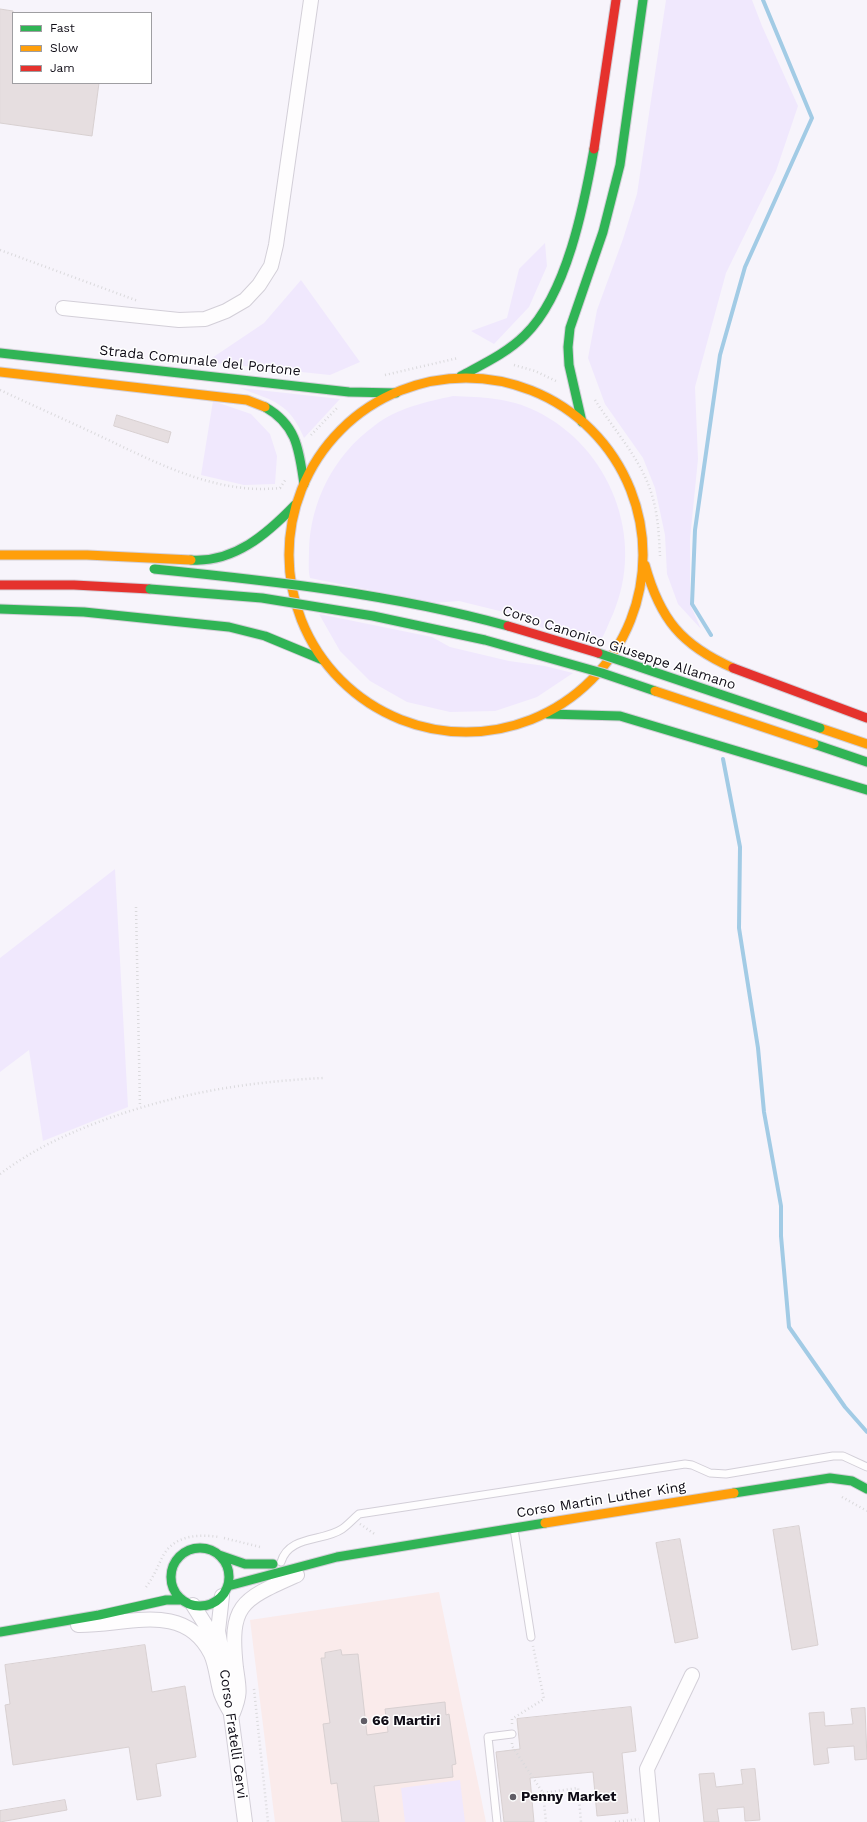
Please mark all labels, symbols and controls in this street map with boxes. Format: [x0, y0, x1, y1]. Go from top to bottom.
legend [12, 12, 152, 84]
text: Fast [50, 21, 75, 35]
text: Slow [50, 41, 78, 55]
text: Jam [50, 61, 75, 75]
street label: Strada Comunale del Portone [98, 342, 302, 380]
street label: Corso Canonico Giuseppe Allamano [500, 602, 738, 694]
street label: Corso Martin Luther King [515, 1478, 687, 1522]
street label: Corso Fratelli Cervi [216, 1668, 250, 1800]
place label: 66 Martiri [372, 1713, 440, 1729]
marker: 66 Martiri [359, 1716, 369, 1726]
place label: Penny Market [521, 1789, 616, 1805]
marker: Penny Market [508, 1792, 518, 1802]

